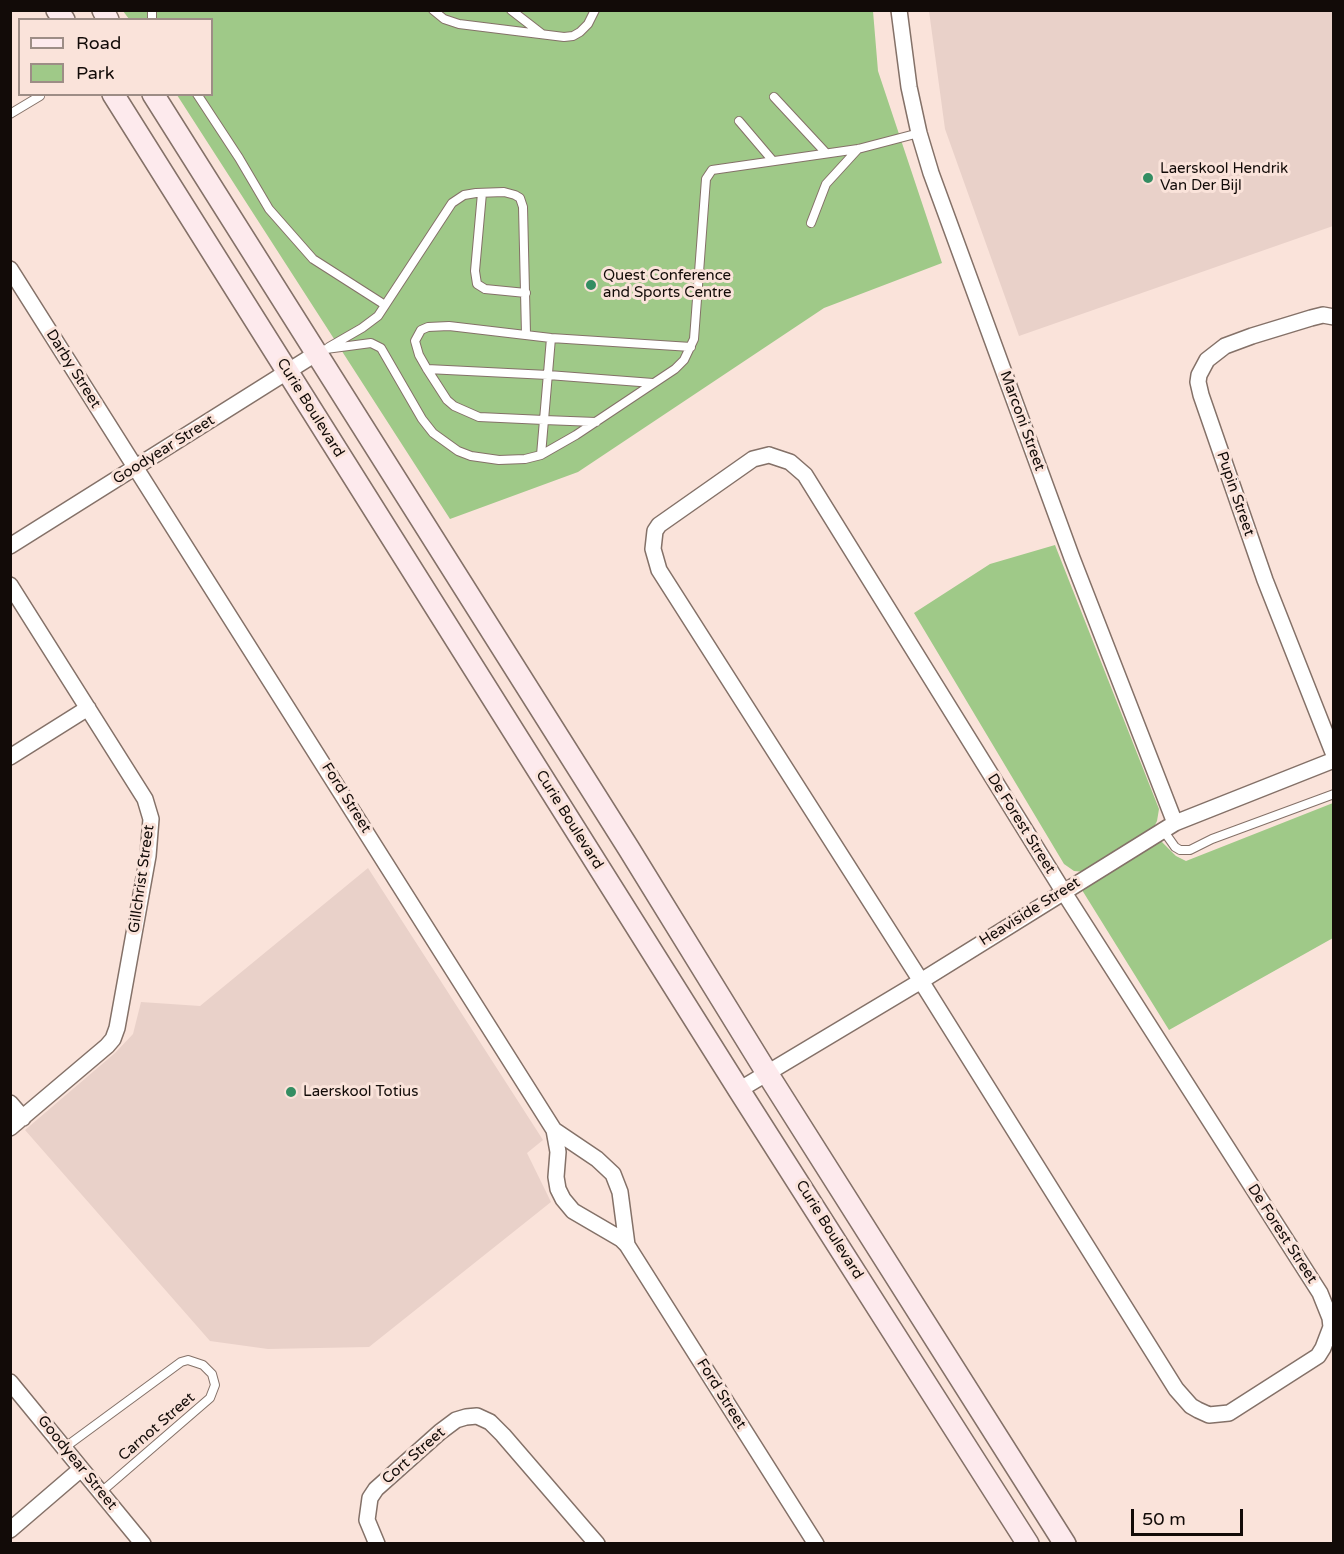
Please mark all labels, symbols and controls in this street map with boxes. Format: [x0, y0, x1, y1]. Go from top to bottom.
legend [18, 18, 213, 96]
text: Road [76, 32, 121, 54]
text: Park [76, 62, 114, 84]
place label: Laerskool Hendrik Van Der Bijl [1160, 160, 1288, 195]
marker: Laerskool Hendrik Van Der Bijl [1141, 171, 1155, 185]
place label: Quest Conference and Sports Centre [603, 267, 732, 302]
marker: Quest Conference and Sports Centre [584, 278, 598, 292]
street label: Darby Street [42, 326, 104, 412]
street label: Curie Boulevard [272, 355, 348, 461]
street label: Marconi Street [996, 369, 1048, 473]
street label: Goodyear Street [110, 412, 218, 488]
street label: Pupin Street [1212, 449, 1258, 539]
street label: Ford Street [317, 760, 375, 836]
street label: Curie Boulevard [531, 767, 607, 873]
street label: De Forest Street [983, 771, 1059, 877]
street label: Gillchrist Street [126, 824, 158, 934]
street label: Heaviside Street [976, 874, 1084, 950]
place label: Laerskool Totius [303, 1083, 418, 1101]
marker: Laerskool Totius [284, 1085, 298, 1099]
street label: Curie Boulevard [791, 1177, 867, 1283]
street label: De Forest Street [1243, 1181, 1321, 1287]
street label: Ford Street [692, 1356, 750, 1432]
street label: Carnot Street [115, 1389, 199, 1465]
street label: Goodyear Street [33, 1412, 121, 1514]
street label: Cort Street [379, 1424, 449, 1488]
scale bar [1134, 1497, 1246, 1535]
text: 50 m [1142, 1508, 1186, 1530]

